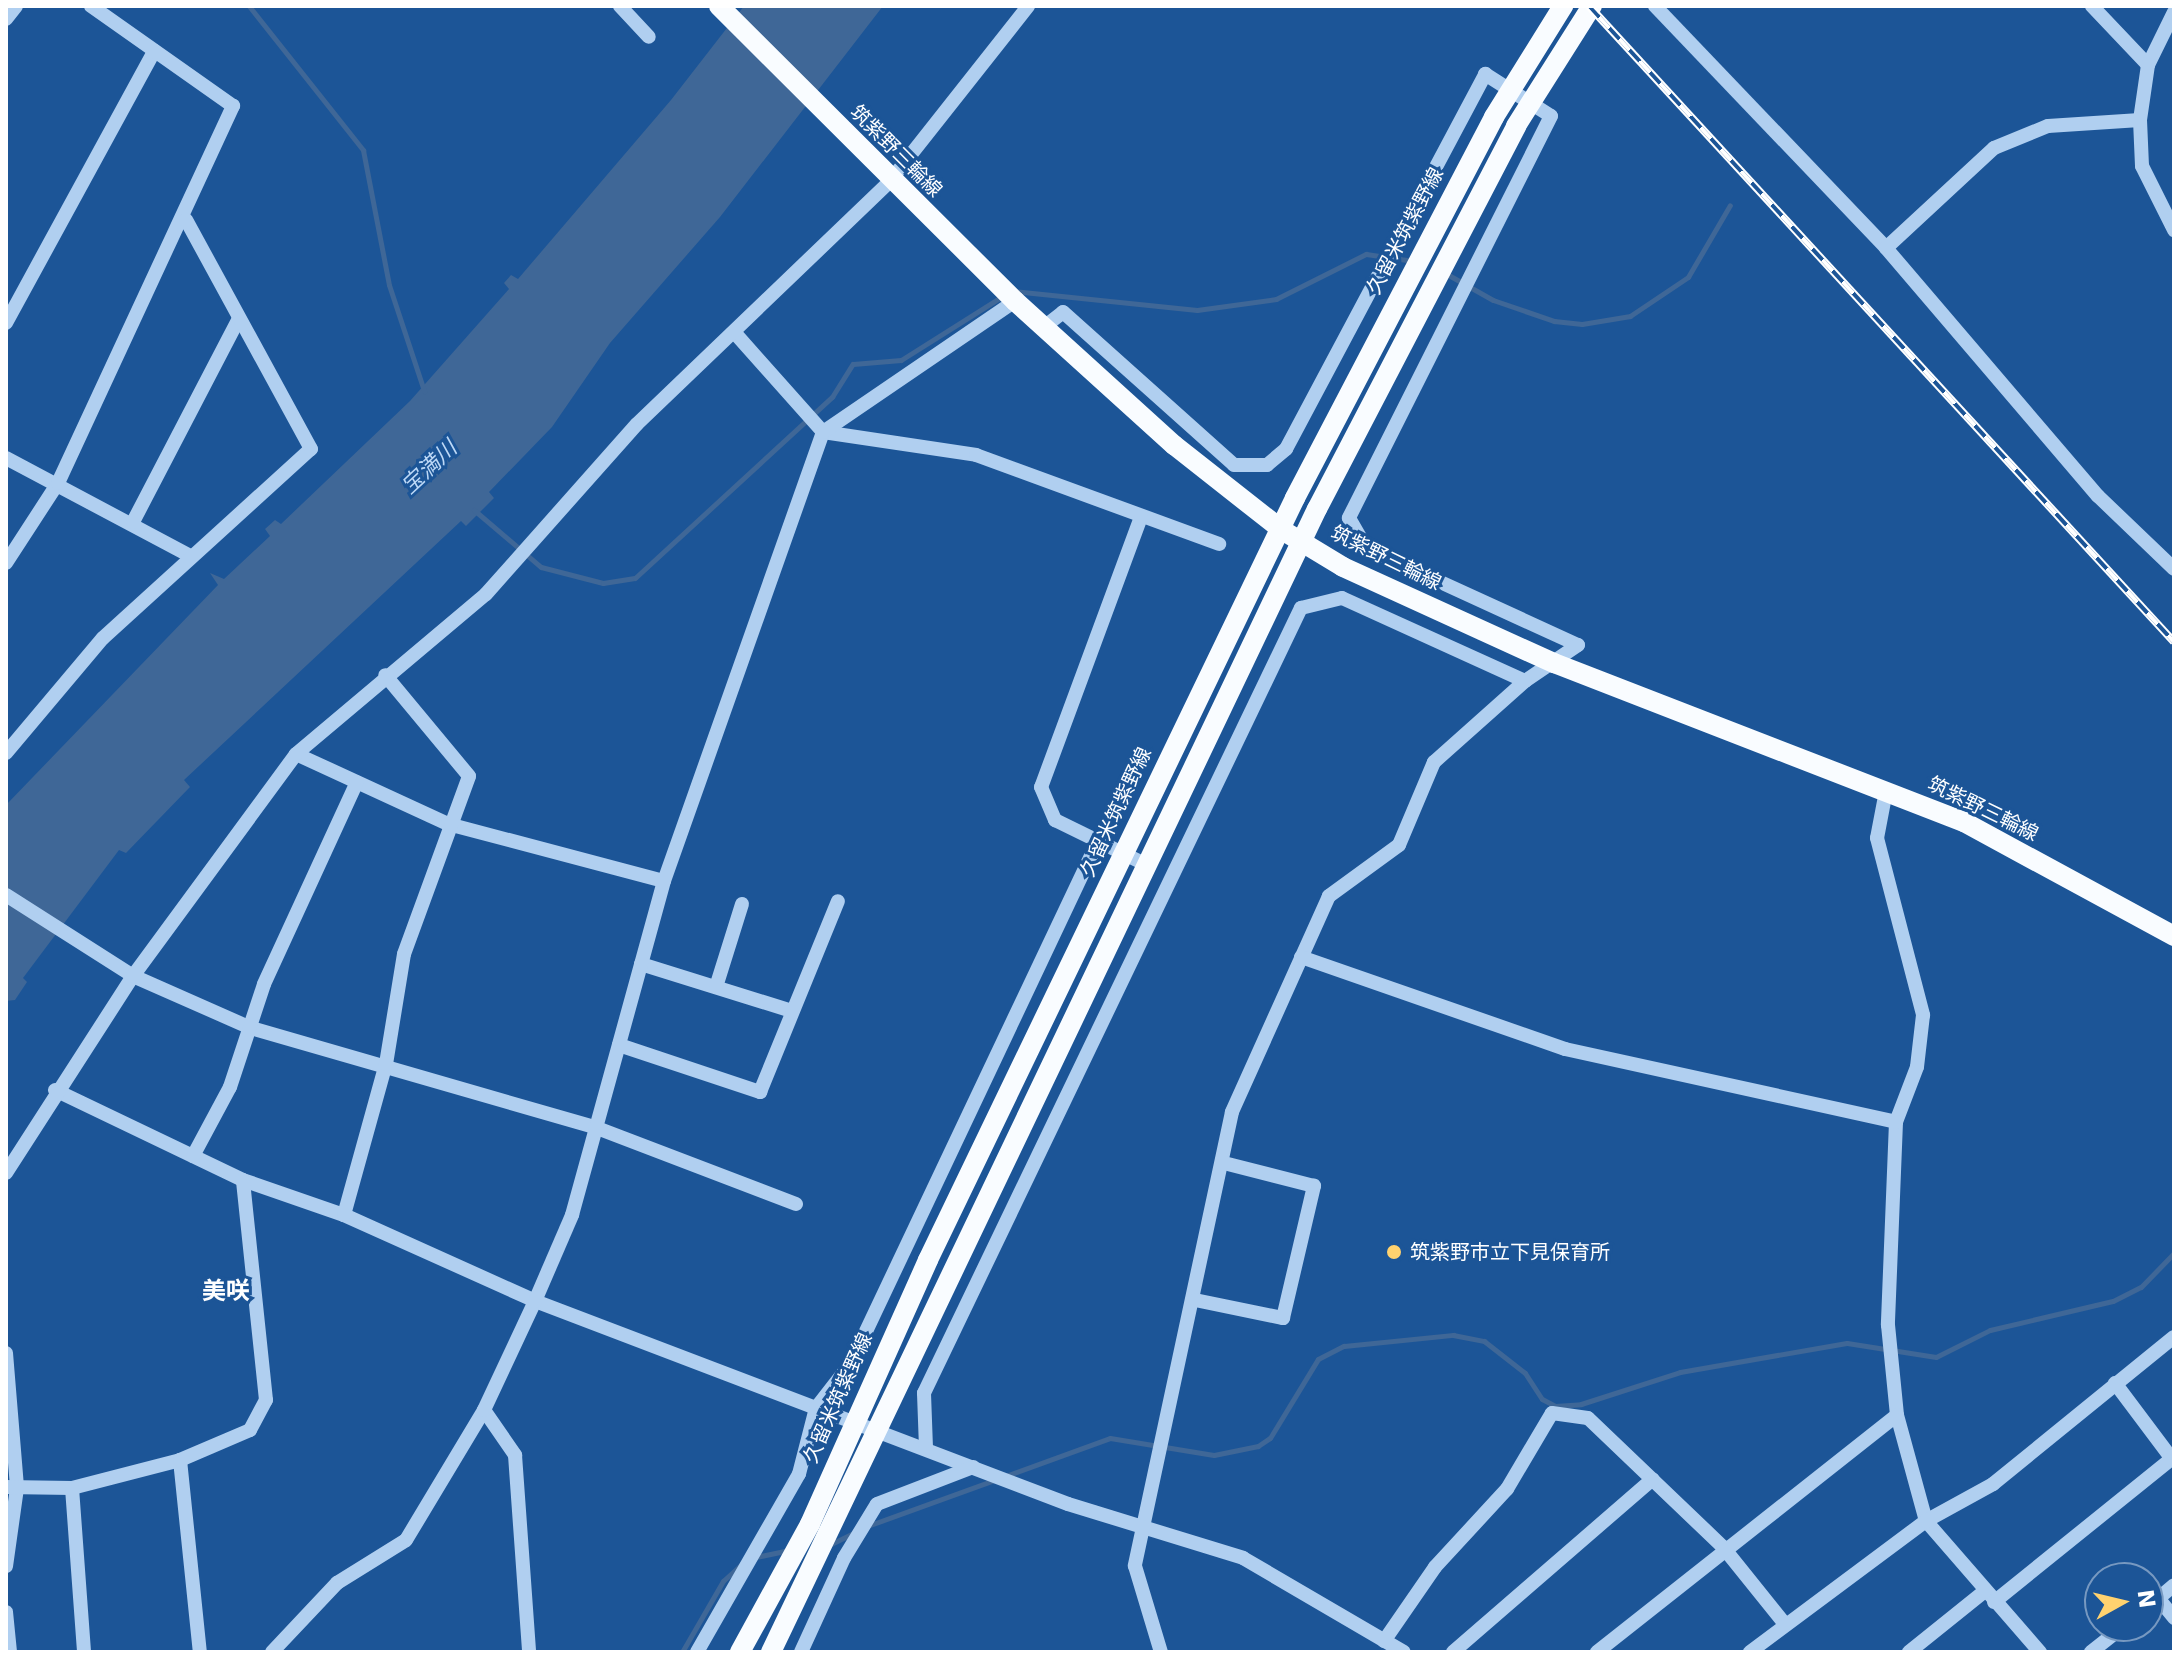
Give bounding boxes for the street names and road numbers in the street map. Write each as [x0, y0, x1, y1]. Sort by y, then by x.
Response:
street label: 筑紫野三輪線 [845, 100, 947, 202]
street label: 久留米筑紫野線 [1362, 164, 1448, 298]
street label: 筑紫野三輪線 [1327, 521, 1445, 595]
street label: 久留米筑紫野線 [1076, 743, 1156, 881]
street label: 筑紫野三輪線 [1924, 772, 2042, 846]
street label: 久留米筑紫野線 [799, 1329, 877, 1467]

